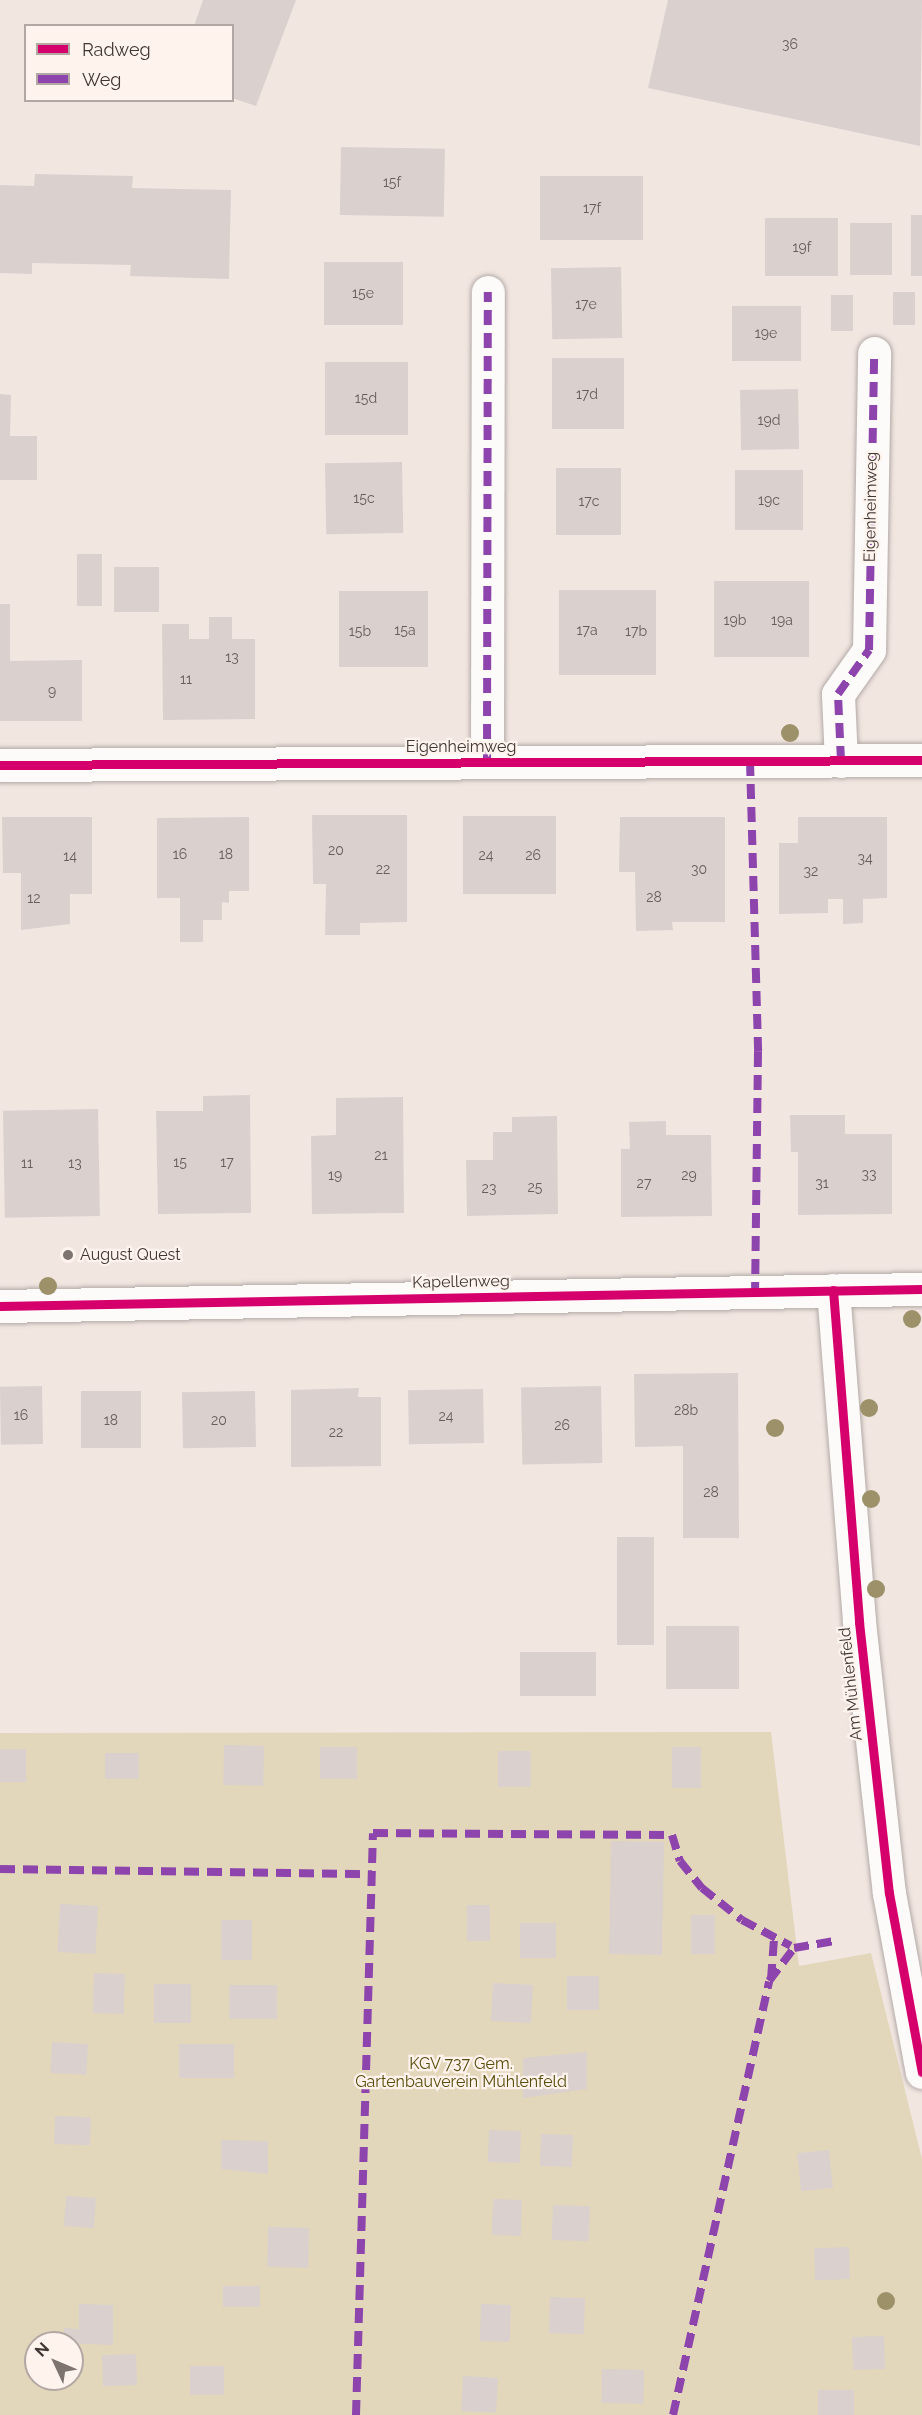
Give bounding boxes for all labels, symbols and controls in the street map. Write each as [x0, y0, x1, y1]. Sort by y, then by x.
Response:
legend [24, 24, 234, 102]
house number: 36 [782, 36, 798, 52]
text: Radweg [82, 39, 151, 60]
text: Weg [82, 69, 121, 90]
house number: 15f [383, 174, 401, 190]
house number: 17f [583, 200, 601, 216]
house number: 19f [793, 239, 811, 255]
house number: 15e [352, 285, 374, 301]
house number: 17e [575, 296, 597, 312]
house number: 19e [755, 325, 777, 341]
house number: 17d [576, 386, 598, 402]
house number: 15d [355, 390, 377, 406]
house number: 19d [758, 412, 780, 428]
street label: Eigenheimweg [860, 452, 882, 562]
house number: 15c [353, 490, 375, 506]
house number: 19c [758, 492, 780, 508]
house number: 17c [578, 493, 600, 509]
house number: 19b [724, 612, 746, 628]
house number: 19a [771, 612, 793, 628]
house number: 15a [394, 622, 416, 638]
house number: 17a [576, 622, 598, 638]
house number: 15b [349, 623, 371, 639]
house number: 17b [625, 623, 647, 639]
house number: 13 [225, 649, 239, 665]
house number: 11 [180, 671, 192, 687]
house number: 9 [48, 683, 56, 699]
street label: Eigenheimweg [406, 737, 516, 757]
house number: 20 [328, 842, 344, 858]
house number: 16 [173, 846, 187, 862]
house number: 18 [219, 846, 233, 862]
house number: 24 [479, 847, 493, 863]
house number: 26 [525, 847, 541, 863]
house number: 14 [63, 848, 77, 864]
house number: 34 [857, 850, 873, 866]
house number: 22 [376, 861, 390, 877]
house number: 30 [691, 861, 707, 877]
house number: 32 [804, 863, 818, 879]
house number: 28 [646, 889, 662, 905]
house number: 12 [27, 890, 41, 906]
house number: 21 [374, 1147, 388, 1163]
house number: 15 [173, 1154, 187, 1170]
house number: 17 [220, 1154, 234, 1170]
house number: 11 [21, 1155, 33, 1171]
house number: 13 [68, 1155, 82, 1171]
house number: 33 [862, 1166, 876, 1182]
house number: 19 [328, 1167, 342, 1183]
house number: 29 [681, 1167, 697, 1183]
house number: 27 [637, 1175, 651, 1191]
house number: 31 [815, 1175, 829, 1191]
house number: 25 [528, 1179, 542, 1195]
house number: 23 [482, 1180, 496, 1196]
place label: August Quest [80, 1245, 181, 1265]
marker: August Quest [61, 1248, 75, 1262]
street label: Kapellenweg [412, 1272, 510, 1292]
house number: 28b [674, 1402, 698, 1418]
house number: 16 [14, 1407, 28, 1423]
house number: 24 [439, 1408, 453, 1424]
house number: 18 [104, 1412, 118, 1428]
house number: 20 [211, 1412, 227, 1428]
house number: 26 [554, 1417, 570, 1433]
house number: 22 [329, 1424, 343, 1440]
house number: 28 [703, 1484, 719, 1500]
street label: Am Mühlenfeld [835, 1626, 867, 1742]
park label: KGV 737 Gem. Gartenbauverein Mühlenfeld [355, 2054, 567, 2092]
north arrow [24, 2331, 84, 2391]
text: N [31, 2339, 53, 2361]

